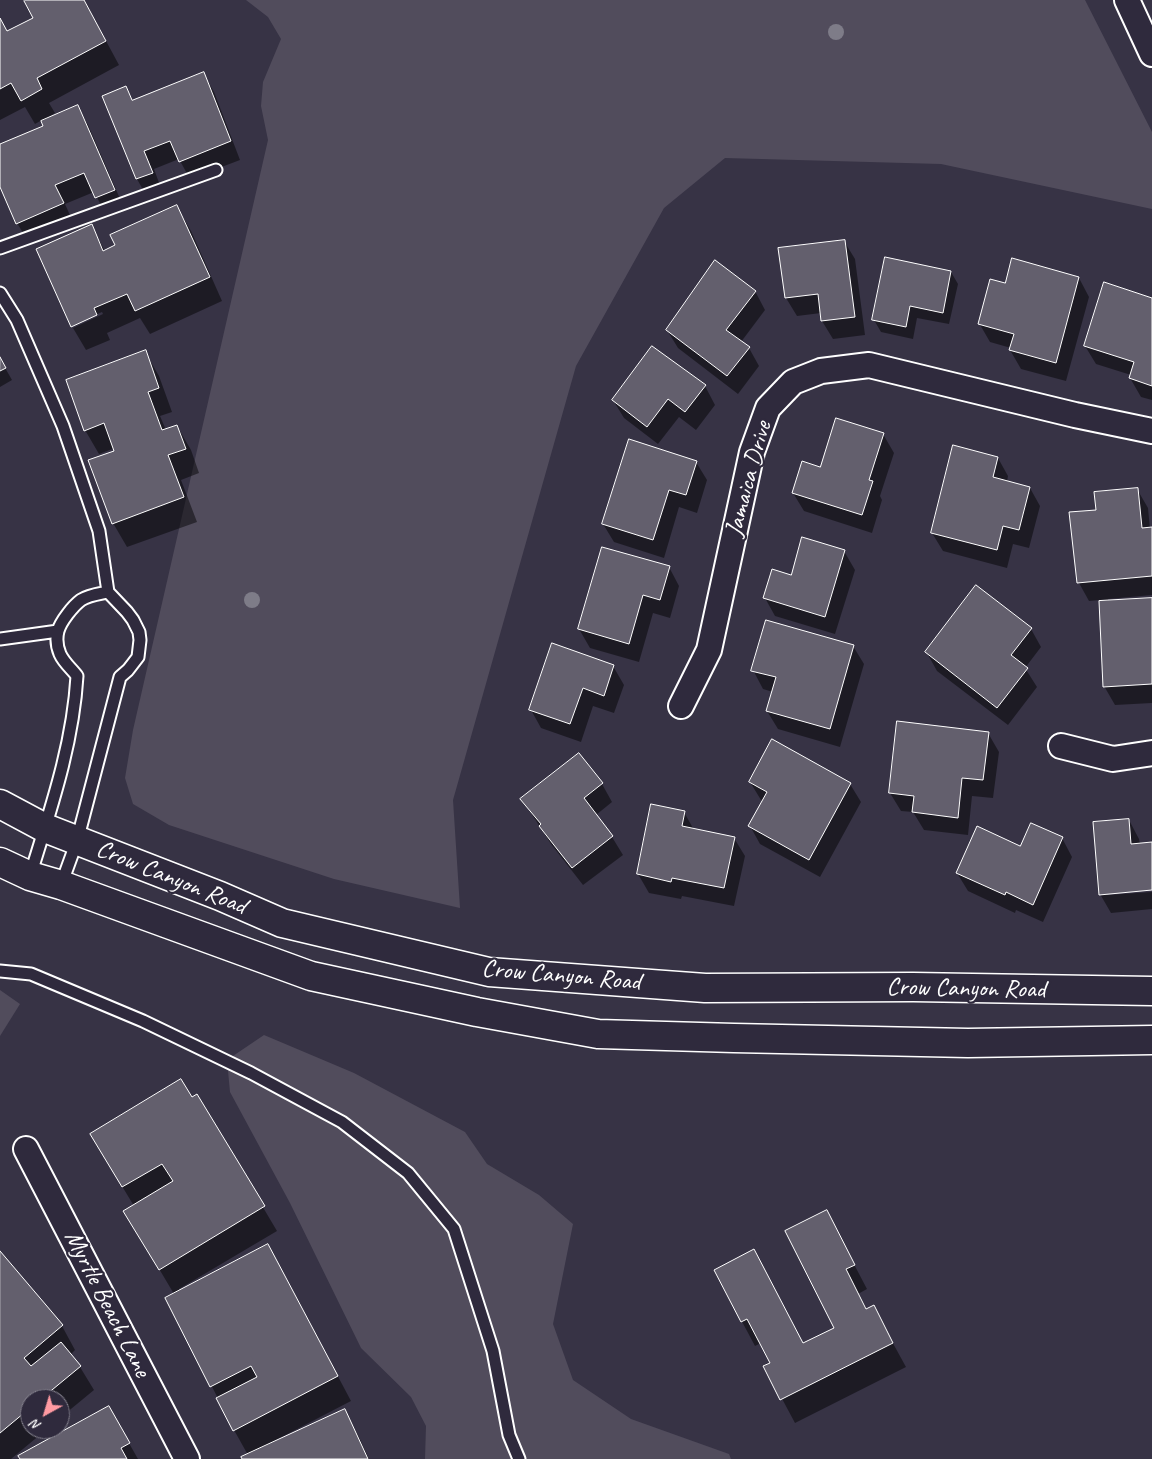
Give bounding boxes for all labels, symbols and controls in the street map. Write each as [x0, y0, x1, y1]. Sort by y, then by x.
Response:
street label: Jamaica Drive [719, 418, 779, 540]
street label: Crow Canyon Road [92, 834, 250, 922]
street label: Crow Canyon Road [480, 954, 642, 998]
street label: Crow Canyon Road [886, 973, 1046, 1005]
street label: Myrtle Beach Lane [57, 1226, 157, 1382]
north arrow [20, 1389, 70, 1439]
text: N [27, 1416, 45, 1435]

